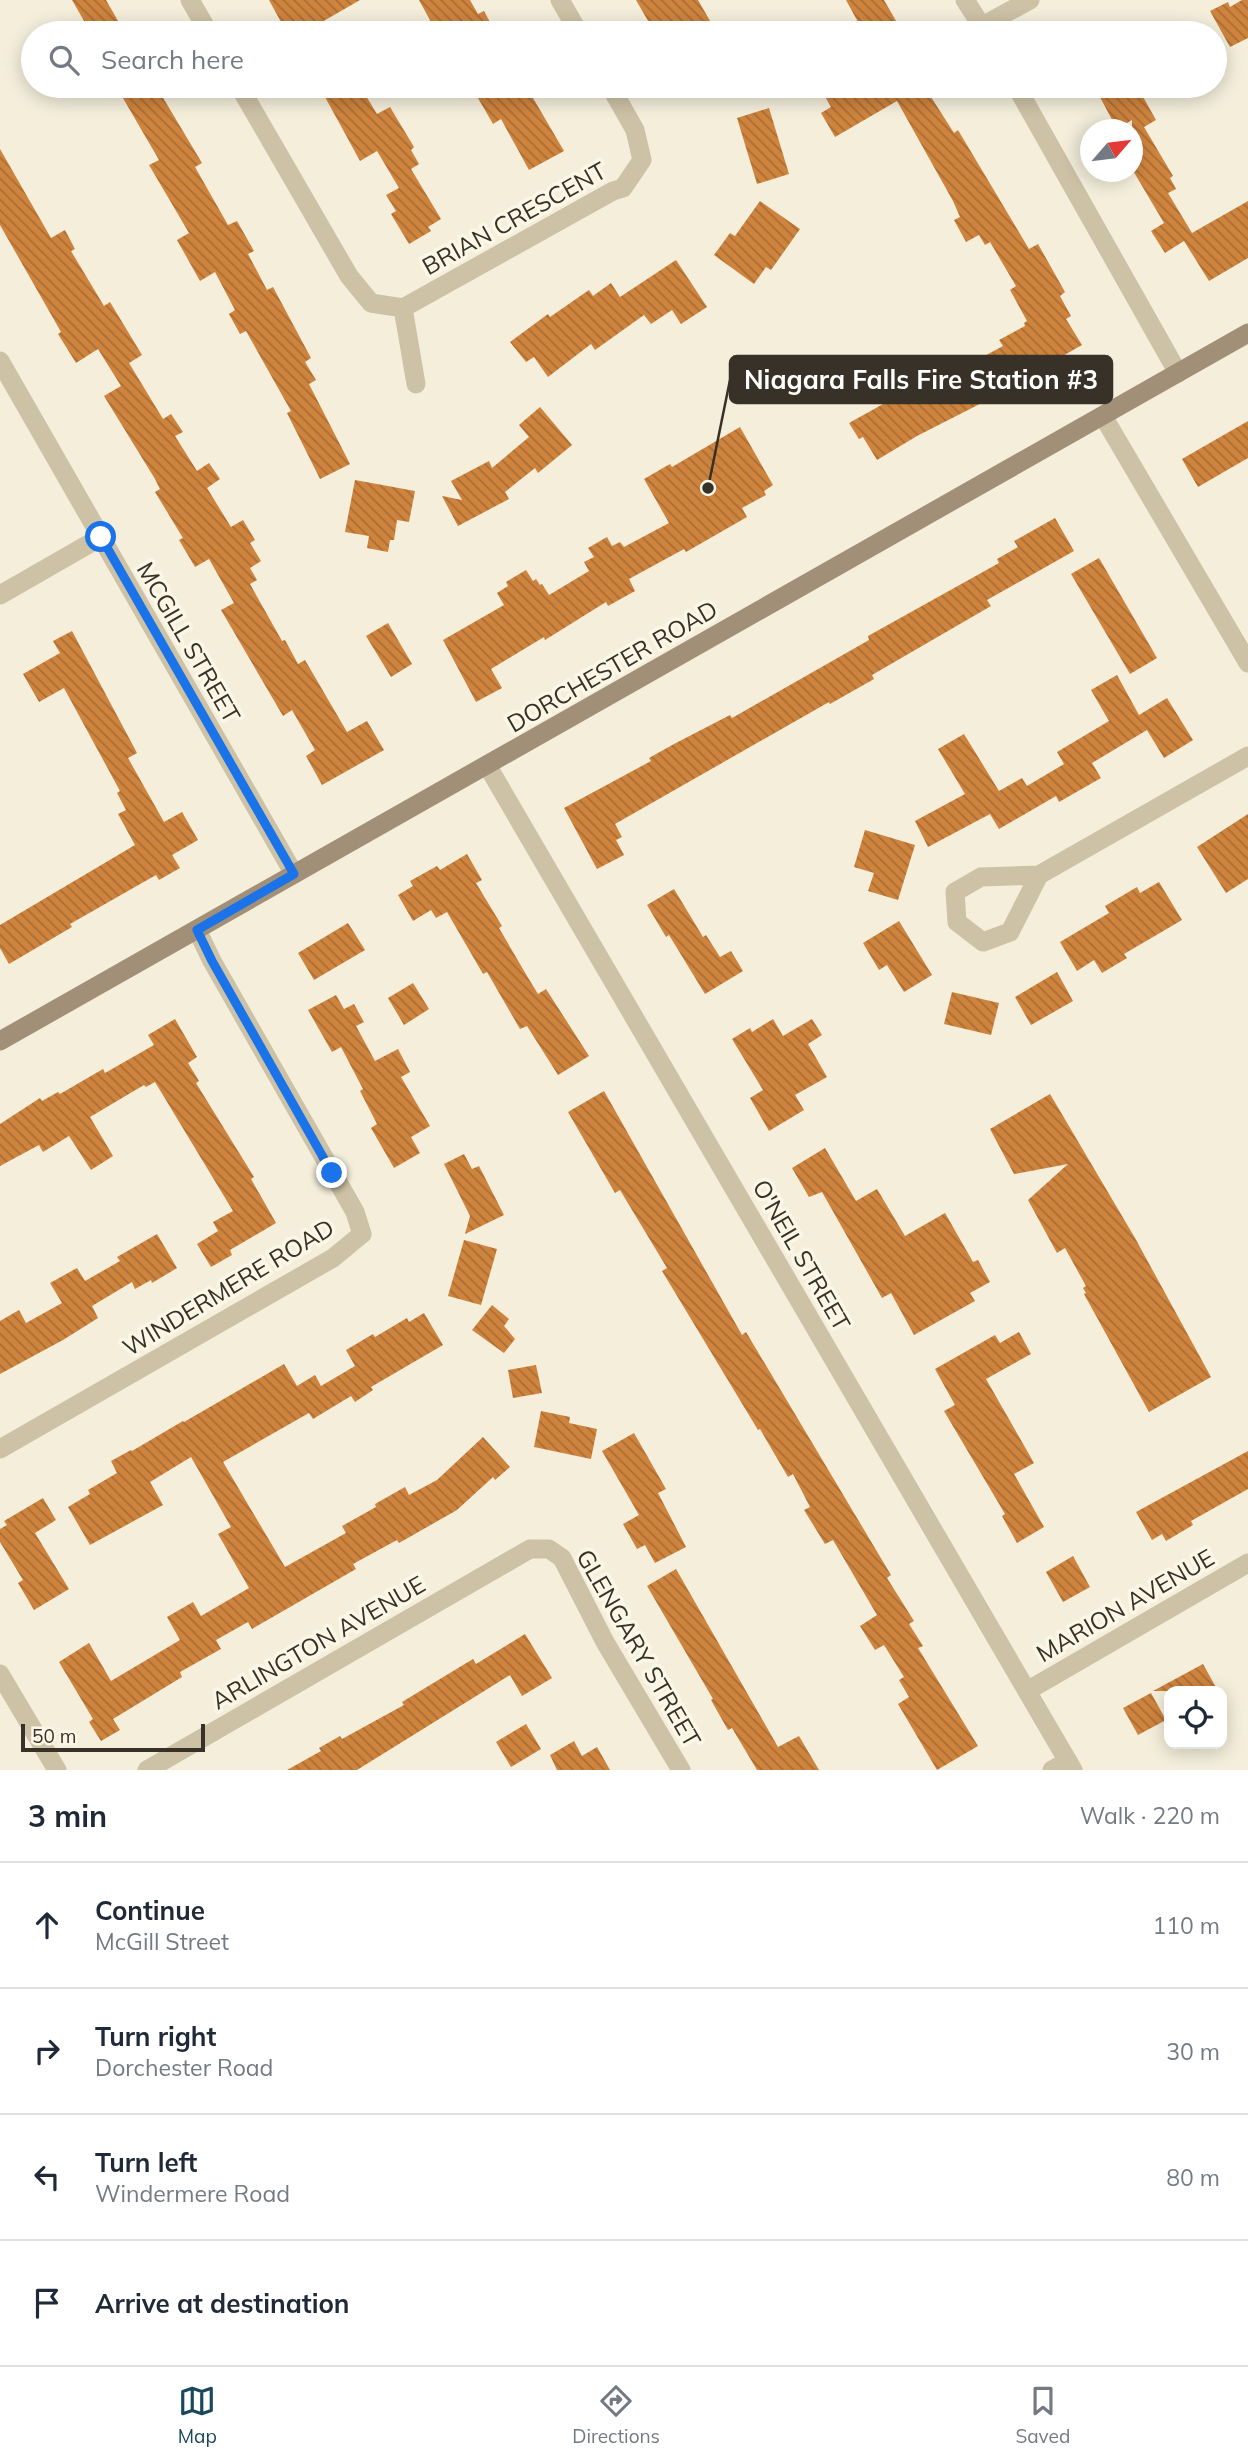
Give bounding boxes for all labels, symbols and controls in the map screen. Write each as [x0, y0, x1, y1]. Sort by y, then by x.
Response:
search box [21, 21, 1227, 98]
icon: search [45, 41, 83, 79]
text: Search here [101, 43, 244, 76]
north arrow [1080, 119, 1143, 182]
street label: BRIAN CRESCENT [417, 155, 612, 281]
callout: Niagara Falls Fire Station #3 [730, 356, 1112, 403]
text: Niagara Falls Fire Station #3 [744, 363, 1098, 396]
route start [85, 521, 116, 552]
street label: MCGILL STREET [131, 556, 247, 728]
street label: DORCHESTER ROAD [501, 594, 723, 738]
route end [316, 1157, 347, 1188]
street label: O'NEIL STREET [747, 1174, 858, 1336]
street label: WINDERMERE ROAD [117, 1212, 339, 1362]
street label: MARION AVENUE [1031, 1542, 1219, 1668]
street label: GLENGARY STREET [570, 1544, 708, 1753]
street label: ARLINGTON AVENUE [206, 1569, 430, 1715]
map controls [1164, 1686, 1227, 1749]
button: locate [1164, 1686, 1227, 1749]
scale bar [21, 1721, 205, 1753]
text: 50 m [32, 1724, 76, 1748]
text: 3 min [28, 1797, 107, 1835]
text: Walk · 220 m [1080, 1801, 1220, 1830]
text: Continue [95, 1894, 205, 1927]
icon: ahead [28, 1906, 66, 1944]
text: 110 m [1152, 1911, 1220, 1940]
text: McGill Street [95, 1927, 229, 1956]
text: Turn right [95, 2020, 216, 2053]
icon: right [28, 2032, 66, 2070]
text: 30 m [1166, 2037, 1220, 2066]
text: Dorchester Road [95, 2053, 273, 2082]
text: Turn left [95, 2146, 197, 2179]
icon: left [28, 2158, 66, 2196]
text: 80 m [1166, 2163, 1220, 2192]
text: Windermere Road [95, 2179, 290, 2208]
icon: arrive [28, 2284, 66, 2322]
text: Arrive at destination [95, 2287, 350, 2320]
tab: Map [178, 2382, 217, 2448]
tab: Directions [572, 2382, 660, 2448]
tab: Saved [1015, 2382, 1070, 2448]

